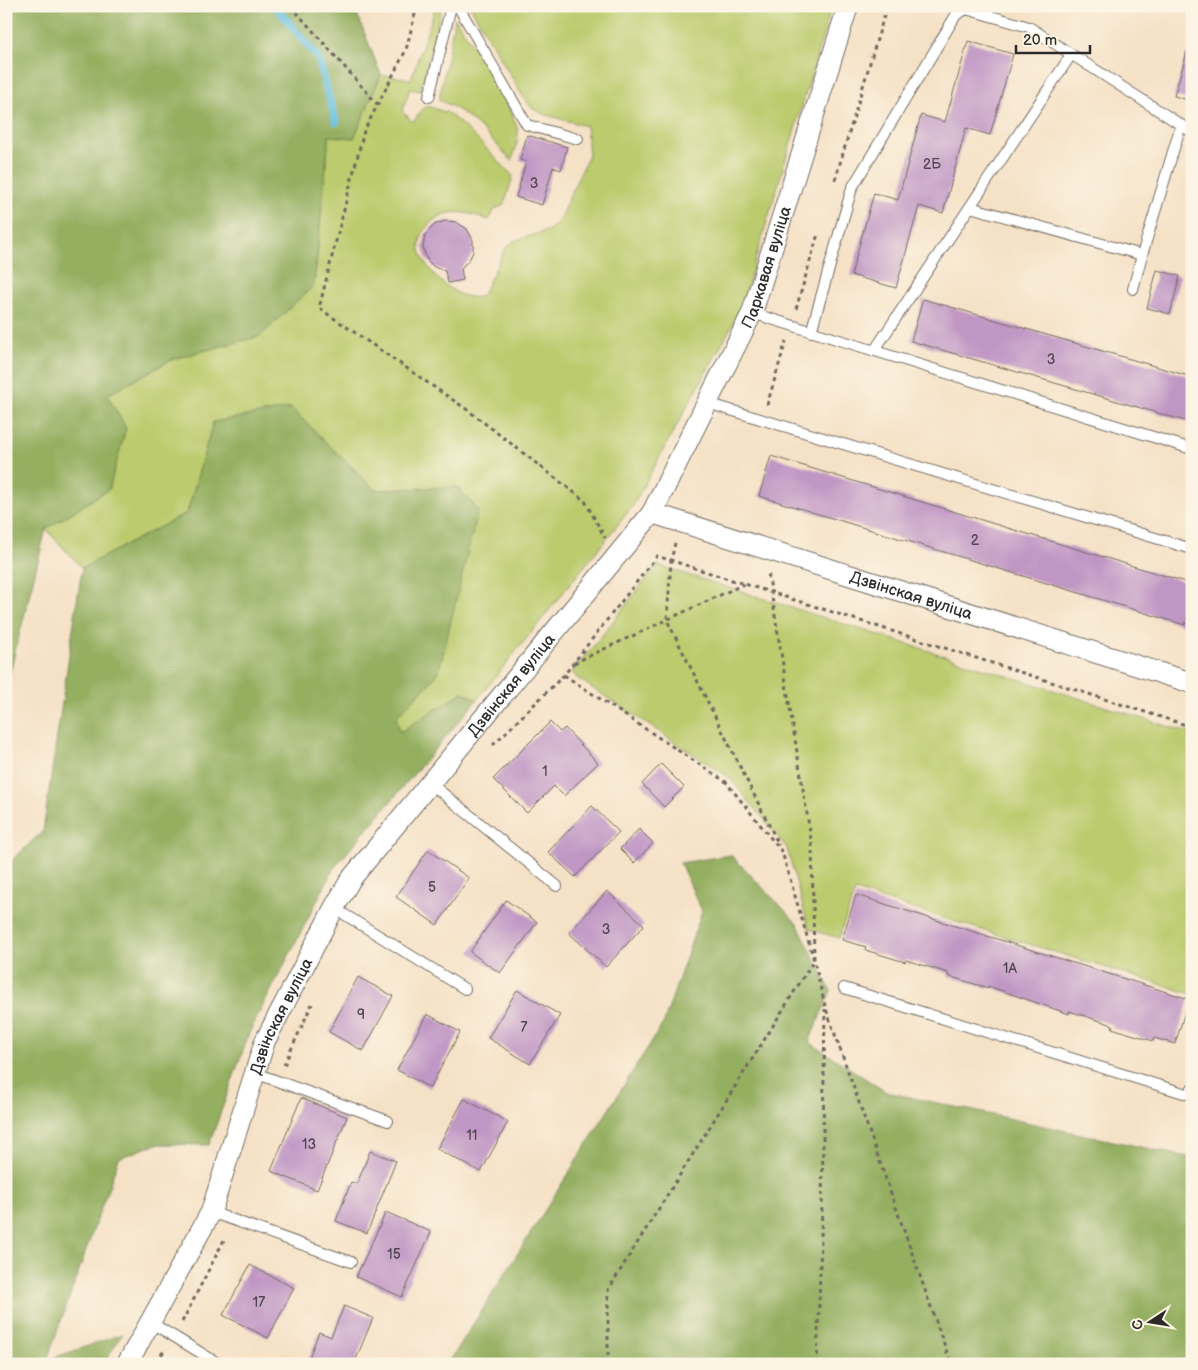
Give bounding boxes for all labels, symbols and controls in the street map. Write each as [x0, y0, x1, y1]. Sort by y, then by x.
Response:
scale bar [1016, 22, 1089, 54]
text: 20 m [1023, 31, 1057, 50]
house number: 2Б [923, 156, 941, 173]
house number: 3 [530, 175, 538, 192]
street label: Паркавая вуліца [738, 204, 796, 332]
house number: 3 [1047, 351, 1055, 368]
house number: 2 [971, 532, 980, 549]
street label: Дзвінская вуліца [848, 568, 975, 624]
street label: Дзвінская вуліца [464, 630, 560, 741]
house number: 1 [542, 763, 548, 780]
house number: 5 [428, 879, 436, 896]
house number: 3 [602, 921, 610, 938]
street label: Дзвінская вуліца [247, 955, 318, 1077]
house number: 1А [1003, 960, 1017, 977]
house number: 9 [357, 1006, 365, 1023]
house number: 7 [521, 1019, 528, 1036]
house number: 11 [467, 1127, 477, 1144]
house number: 13 [302, 1136, 316, 1153]
house number: 15 [387, 1246, 401, 1263]
house number: 17 [253, 1294, 265, 1311]
north arrow [1126, 1298, 1176, 1348]
text: С [1128, 1318, 1147, 1331]

